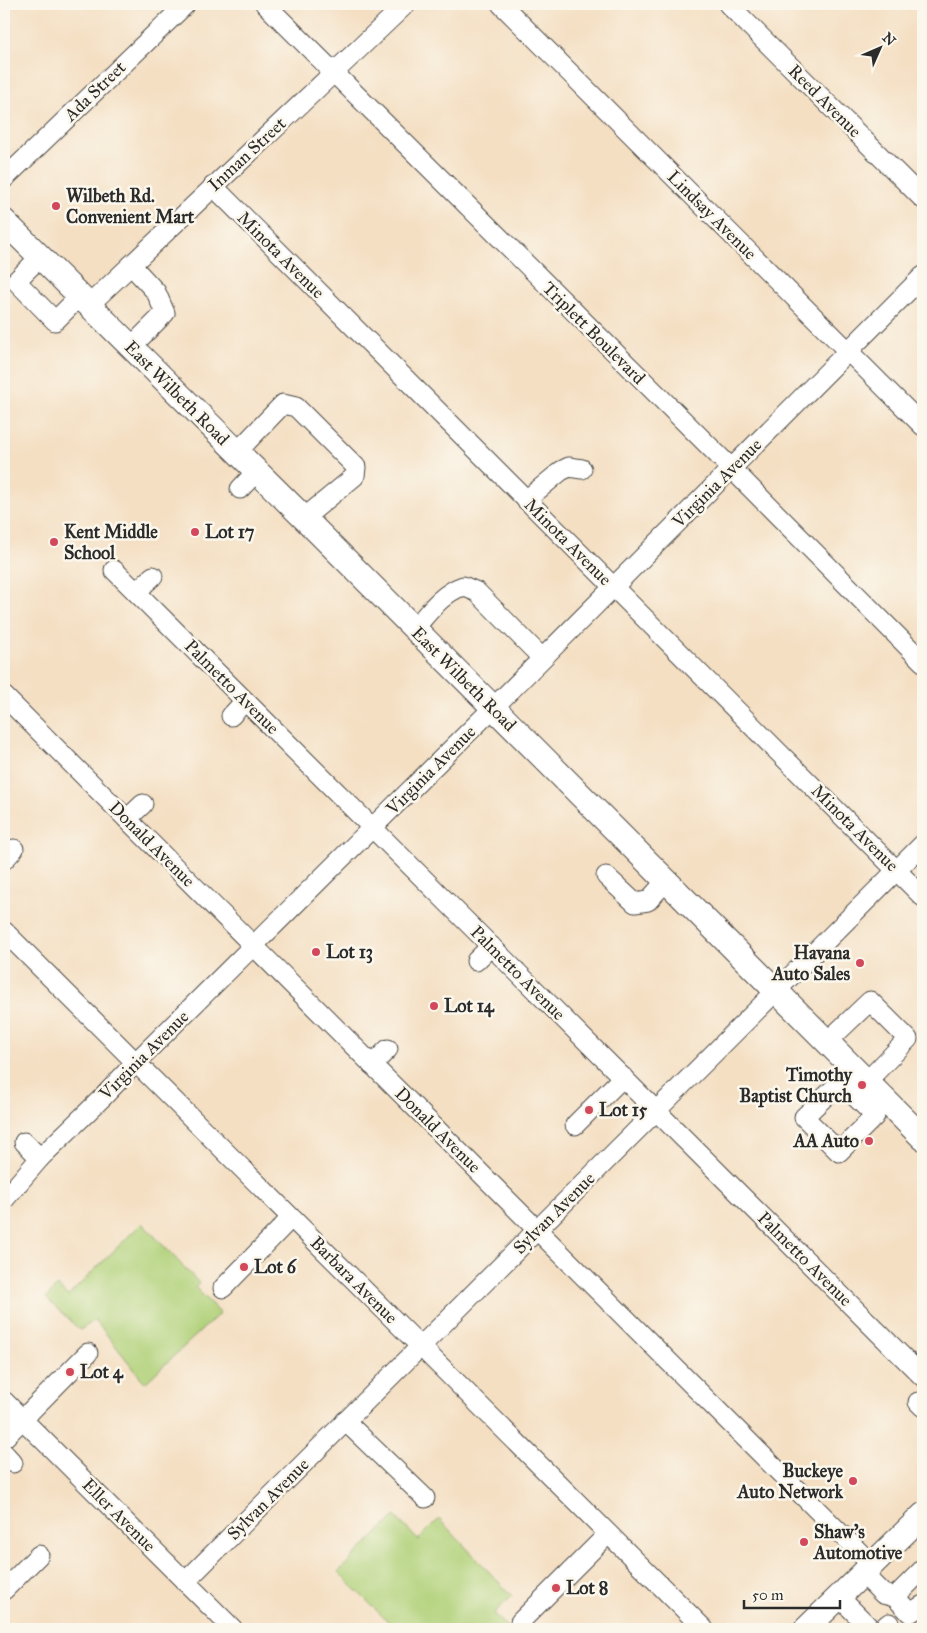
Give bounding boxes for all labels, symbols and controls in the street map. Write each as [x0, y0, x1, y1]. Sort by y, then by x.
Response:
north arrow [854, 22, 904, 72]
text: N [879, 29, 899, 49]
street label: Ada Street [59, 56, 131, 126]
street label: Reed Avenue [784, 60, 866, 142]
street label: Inman Street [203, 112, 291, 196]
street label: Lindsay Avenue [663, 166, 761, 264]
place label: Wilbeth Rd. Convenient Mart [66, 185, 195, 228]
marker: Wilbeth Rd. Convenient Mart [50, 200, 62, 212]
street label: Minota Avenue [233, 207, 329, 303]
street label: Triplett Boulevard [538, 277, 650, 389]
street label: East Wilbeth Road [120, 336, 234, 450]
street label: Virginia Avenue [667, 434, 767, 534]
street label: Minota Avenue [520, 494, 616, 590]
place label: Kent Middle School [64, 521, 158, 564]
place label: Lot 17 [205, 521, 255, 543]
marker: Lot 17 [189, 526, 201, 538]
marker: Kent Middle School [48, 536, 60, 548]
street label: East Wilbeth Road [407, 622, 521, 736]
street label: Palmetto Avenue [180, 635, 284, 739]
street label: Virginia Avenue [381, 721, 481, 821]
street label: Minota Avenue [807, 780, 903, 876]
street label: Donald Avenue [104, 796, 200, 892]
street label: Palmetto Avenue [466, 921, 570, 1025]
place label: Lot 13 [326, 941, 373, 964]
place label: Havana Auto Sales [771, 942, 850, 985]
marker: Lot 13 [310, 946, 322, 958]
marker: Havana Auto Sales [854, 957, 866, 969]
place label: Lot 14 [444, 995, 495, 1018]
marker: Lot 14 [428, 1000, 440, 1012]
street label: Virginia Avenue [94, 1006, 194, 1106]
place label: Timothy Baptist Church [739, 1064, 854, 1108]
marker: Timothy Baptist Church [856, 1079, 868, 1091]
street label: Donald Avenue [390, 1082, 486, 1178]
place label: Lot 15 [599, 1099, 648, 1121]
marker: Lot 15 [583, 1104, 595, 1116]
place label: AA Auto [793, 1130, 859, 1152]
marker: AA Auto [863, 1135, 875, 1147]
street label: Sylvan Avenue [508, 1167, 600, 1259]
street label: Palmetto Avenue [753, 1207, 857, 1311]
street label: Barbara Avenue [306, 1232, 402, 1328]
place label: Lot 6 [254, 1256, 297, 1278]
marker: Lot 6 [238, 1261, 250, 1273]
place label: Lot 4 [80, 1361, 124, 1384]
marker: Lot 4 [64, 1366, 76, 1378]
street label: Sylvan Avenue [222, 1453, 314, 1545]
place label: Buckeye Auto Network [736, 1460, 844, 1503]
street label: Eller Avenue [78, 1474, 160, 1556]
marker: Buckeye Auto Network [847, 1475, 859, 1487]
place label: Shaw's Automotive [813, 1521, 903, 1564]
marker: Shaw's Automotive [798, 1536, 810, 1548]
place label: Lot 8 [566, 1577, 608, 1599]
scale bar [744, 1578, 841, 1610]
marker: Lot 8 [550, 1582, 562, 1594]
text: 50 m [752, 1586, 784, 1604]

